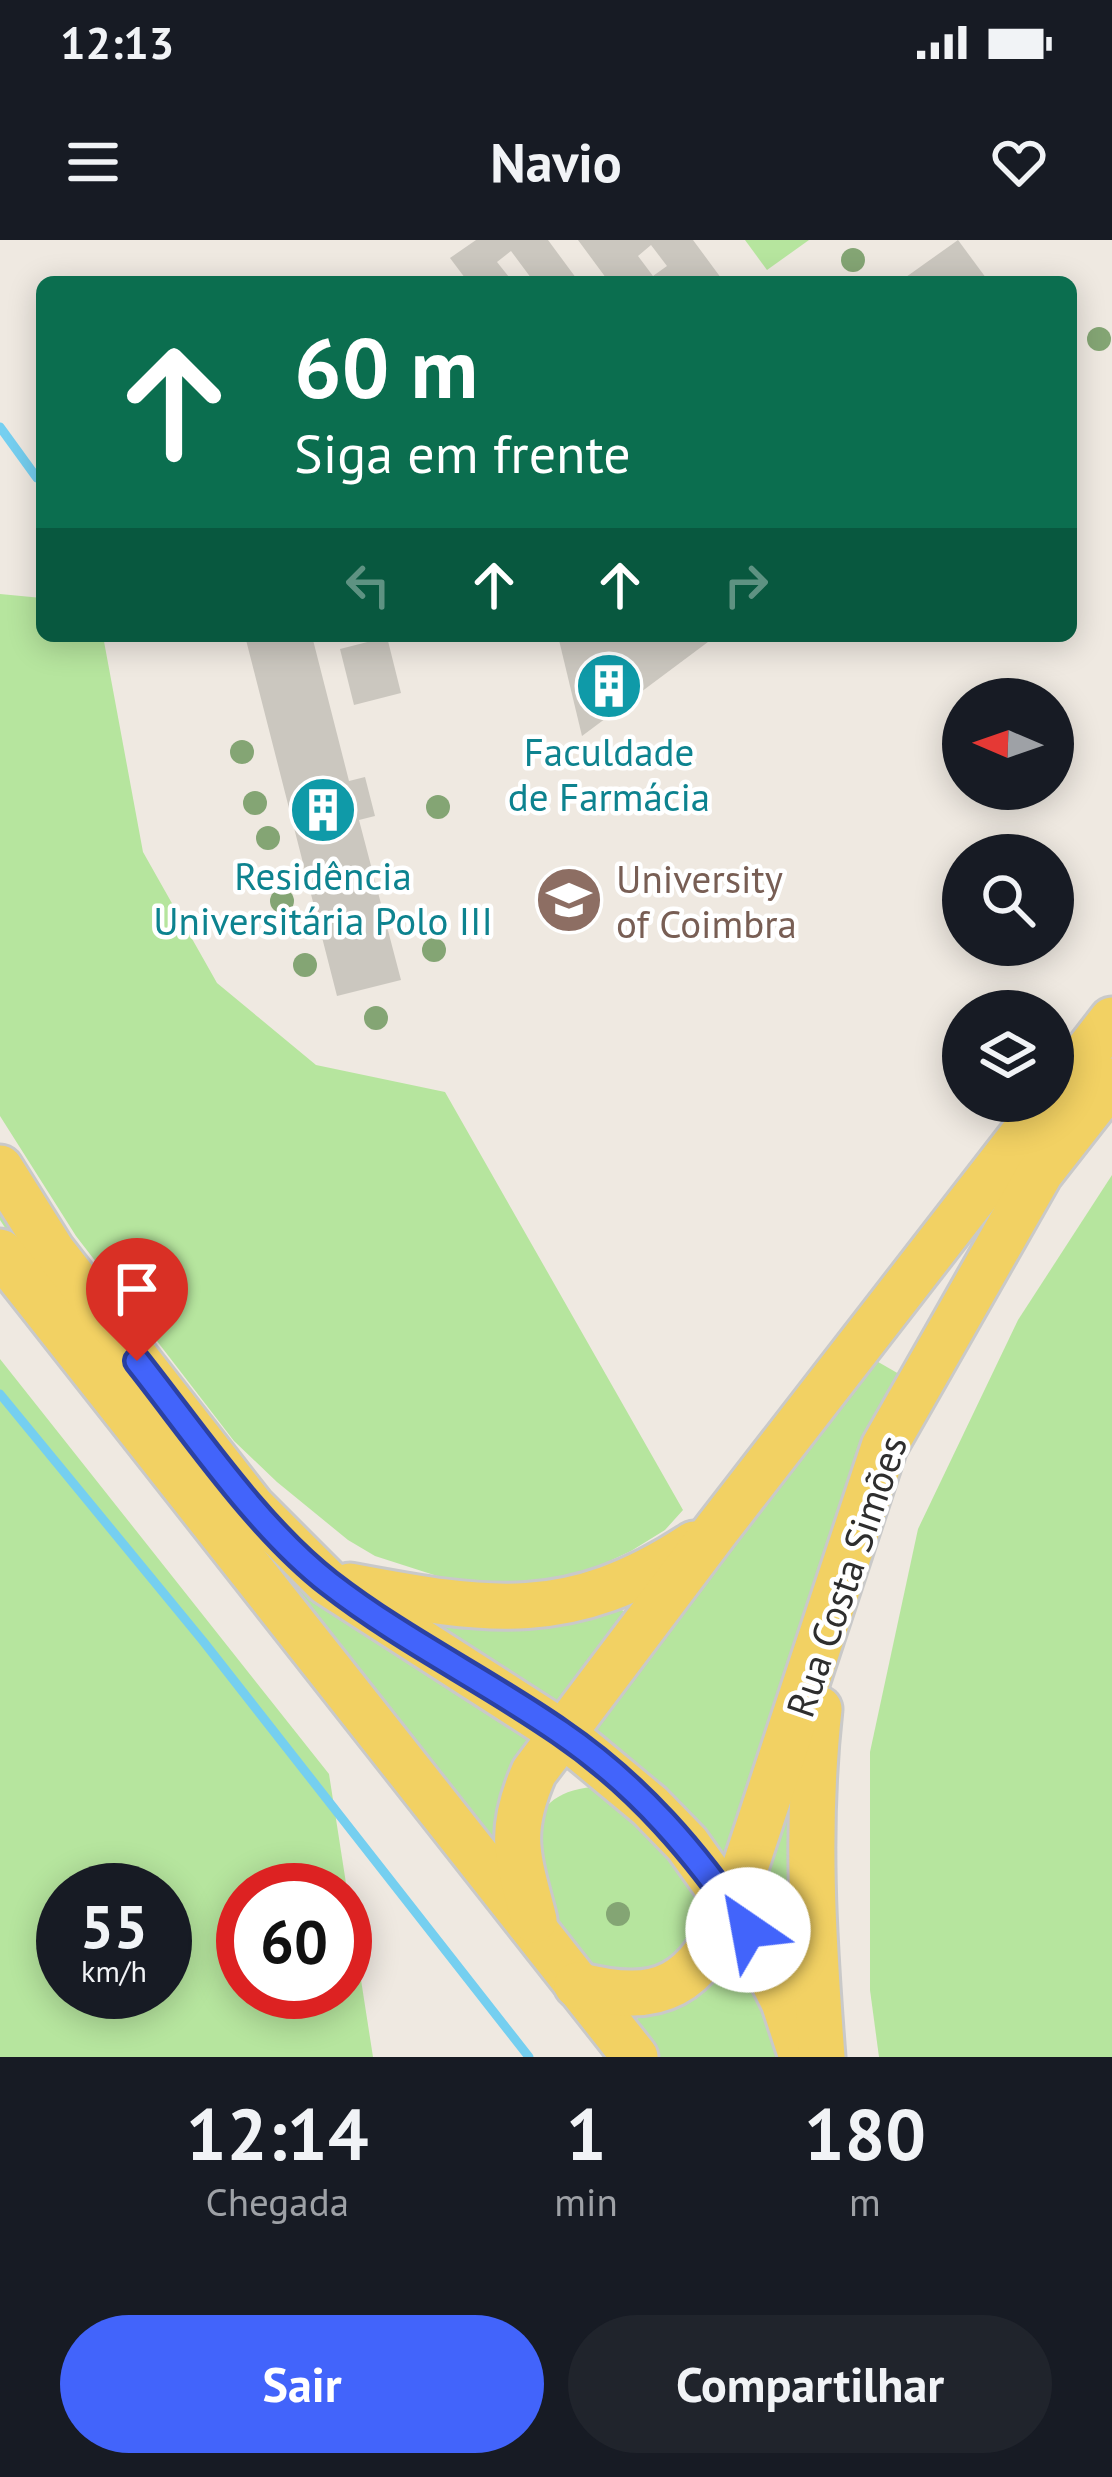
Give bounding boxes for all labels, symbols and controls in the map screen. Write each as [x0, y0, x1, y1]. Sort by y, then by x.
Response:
text: 12:13 [60, 13, 174, 71]
text: Navio [490, 127, 622, 197]
icon: menu [60, 129, 126, 195]
icon: heart [986, 129, 1052, 195]
text: 60 m [294, 312, 478, 421]
icon: ahead [96, 324, 252, 480]
text: Siga em frente [294, 418, 631, 488]
icon: left [335, 552, 401, 618]
icon: ahead [461, 552, 527, 618]
icon: ahead [587, 552, 653, 618]
icon: right [713, 552, 779, 618]
building icon: Faculdade de Farmácia [574, 651, 644, 721]
north arrow [942, 678, 1074, 810]
map controls [942, 678, 1074, 1122]
place label: Faculdade de Farmácia [508, 726, 710, 822]
building icon: Residência Universitária Polo III [288, 775, 358, 845]
button: search [942, 834, 1074, 966]
place label: Residência Universitária Polo III [153, 850, 493, 946]
place label: University of Coimbra [616, 853, 797, 949]
school or university icon: University of Coimbra [534, 865, 604, 935]
button: layers [942, 990, 1074, 1122]
pin [86, 1238, 188, 1361]
icon: arrive [104, 1256, 170, 1322]
street label: Rua Costa Simões [774, 1428, 918, 1724]
speed limit sign: 60 [216, 1863, 372, 2019]
position arrow [685, 1867, 811, 1993]
text: 55 [80, 1887, 148, 1965]
text: km/h [81, 1951, 147, 1990]
text: 12:14 [186, 2087, 369, 2180]
text: 1 [566, 2087, 607, 2180]
text: 180 [804, 2087, 926, 2180]
text: Chegada [205, 2176, 349, 2227]
text: min [554, 2176, 618, 2227]
text: m [849, 2176, 881, 2227]
button: Sair [60, 2315, 544, 2453]
button: Compartilhar [568, 2315, 1052, 2453]

